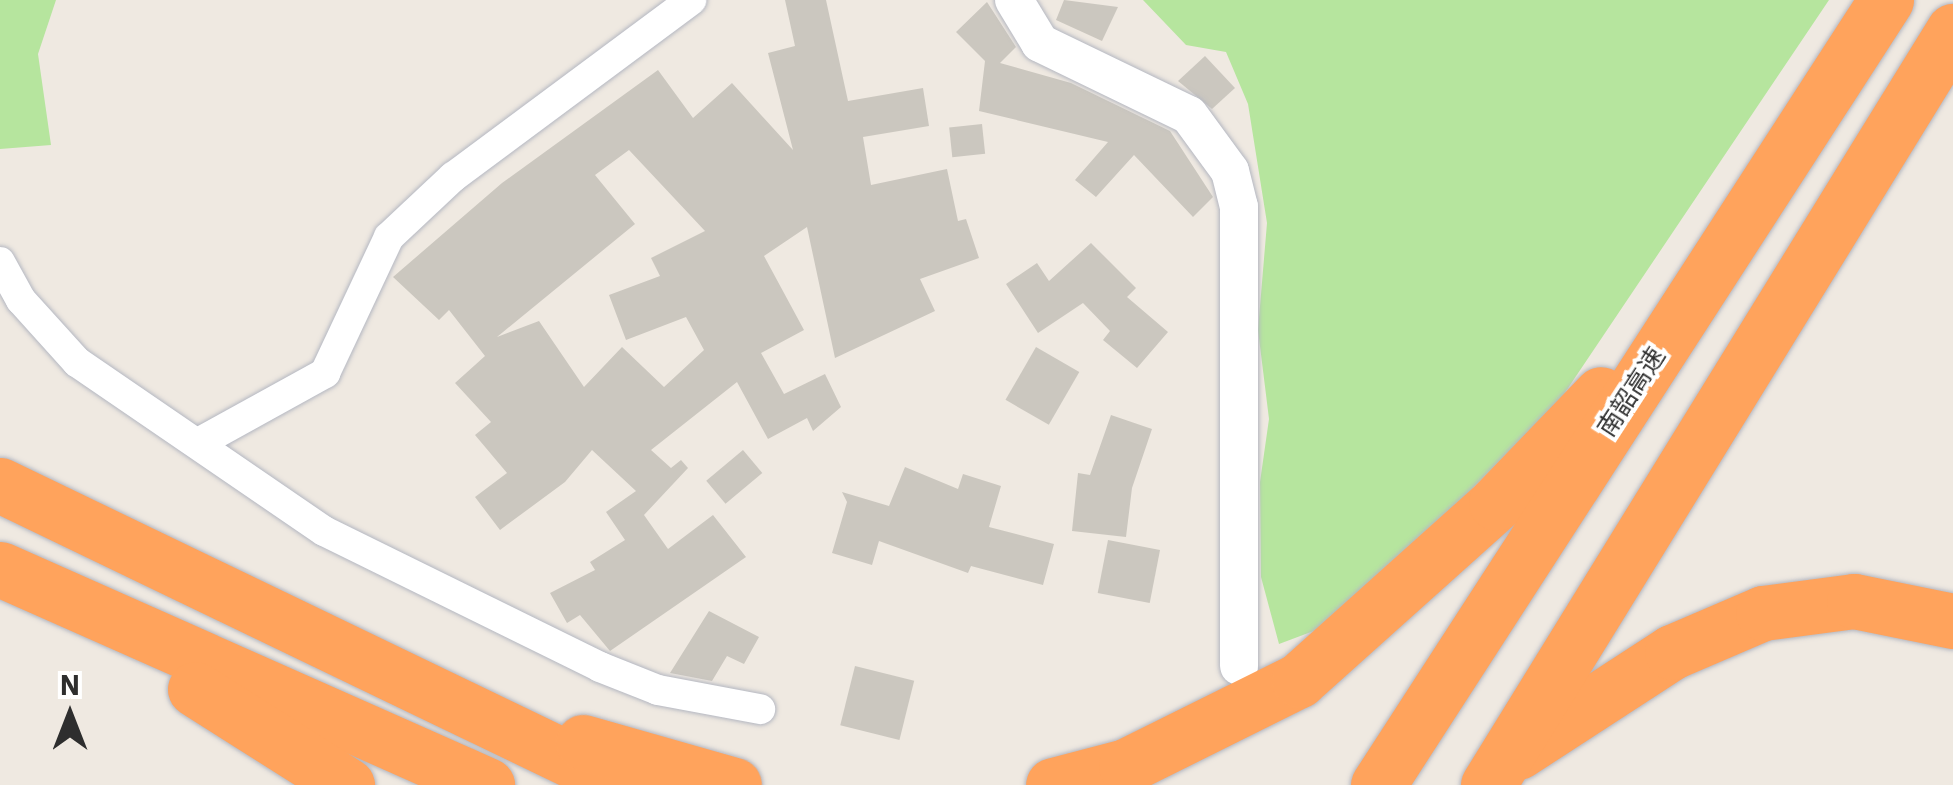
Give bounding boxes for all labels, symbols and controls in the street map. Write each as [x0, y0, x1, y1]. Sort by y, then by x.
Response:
street label: 南韶高速 [1591, 342, 1671, 442]
north arrow [20, 665, 120, 765]
text: N [60, 666, 80, 703]

